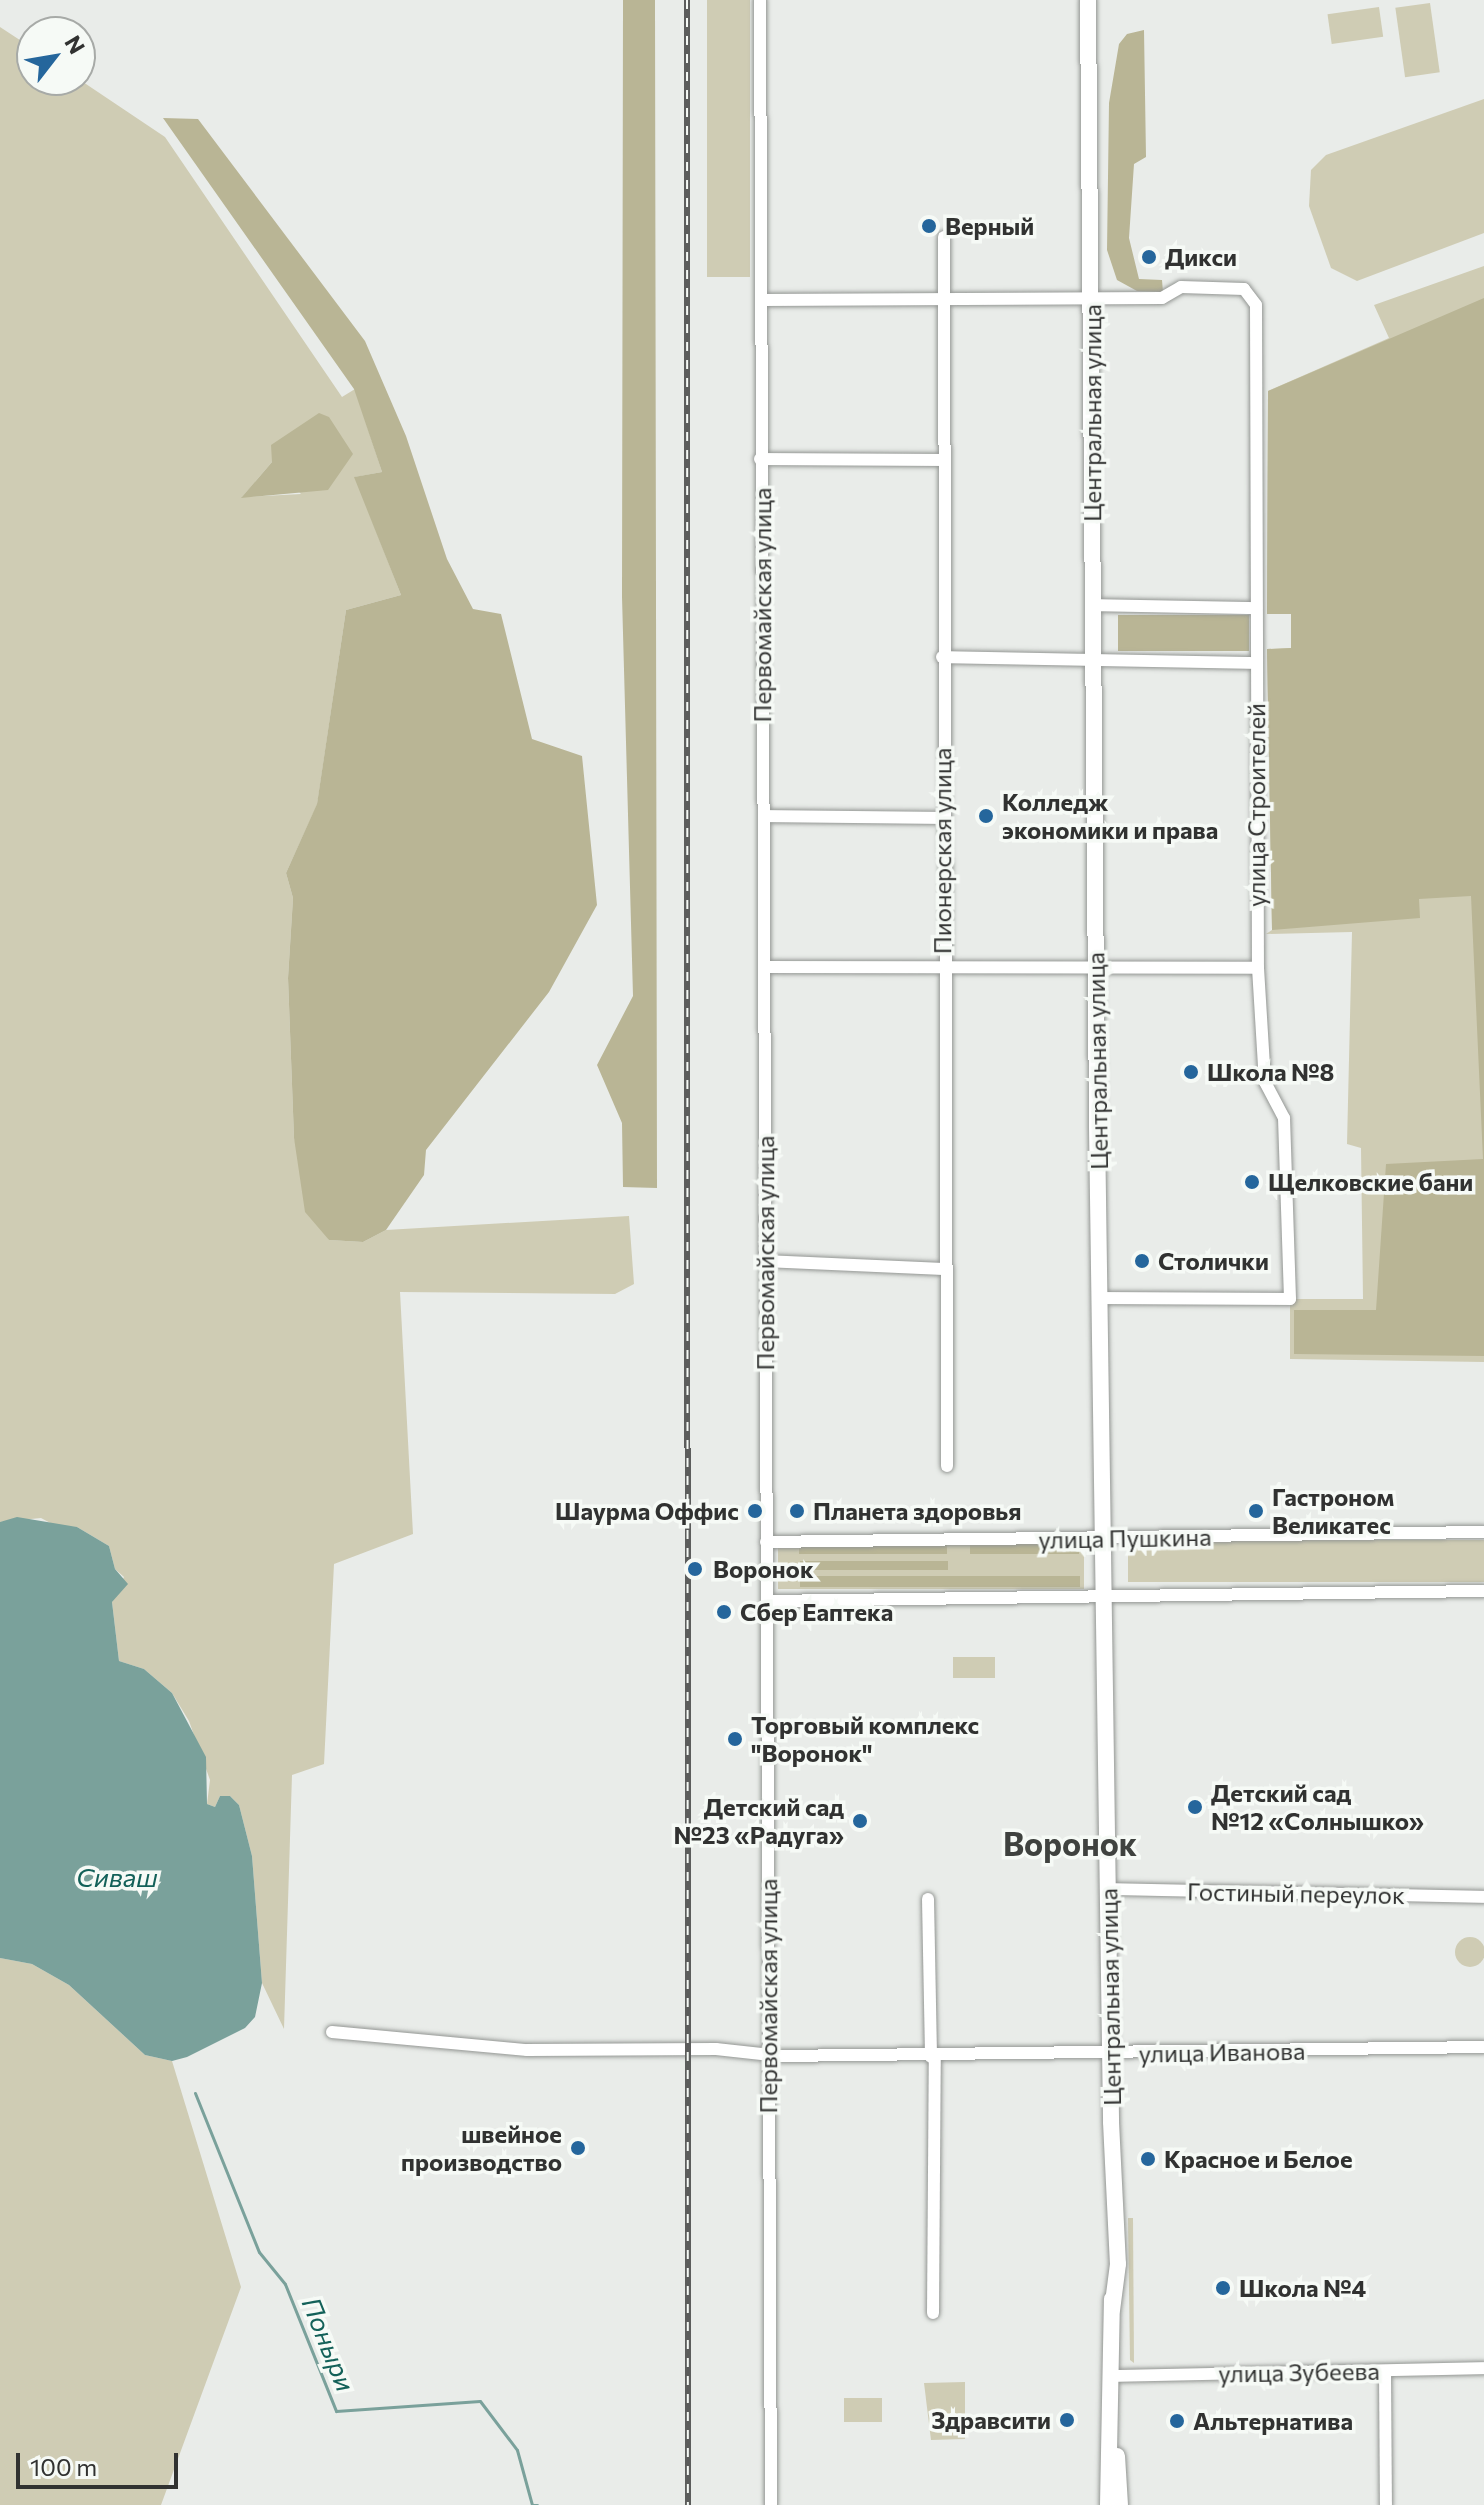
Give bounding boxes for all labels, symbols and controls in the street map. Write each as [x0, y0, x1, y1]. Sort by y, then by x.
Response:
north arrow [16, 16, 96, 96]
text: N [59, 30, 91, 58]
place label: Верный [945, 212, 1034, 240]
marker: Верный [920, 217, 938, 235]
place label: Дикси [1165, 243, 1237, 271]
marker: Дикси [1140, 248, 1158, 266]
street label: Центральная улица [1078, 304, 1106, 522]
street label: Первомайская улица [748, 488, 776, 722]
street label: улица Строителей [1242, 703, 1270, 907]
street label: Пионерская улица [928, 748, 956, 954]
place label: Колледж экономики и права [1002, 788, 1218, 844]
marker: Колледж экономики и права [977, 807, 995, 825]
street label: Центральная улица [1081, 952, 1113, 1170]
place label: Школа №8 [1207, 1058, 1334, 1086]
marker: Школа №8 [1182, 1063, 1200, 1081]
street label: Первомайская улица [751, 1136, 779, 1370]
place label: Щелковские бани [1268, 1168, 1473, 1196]
marker: Щелковские бани [1243, 1173, 1261, 1191]
place label: Столички [1158, 1247, 1269, 1275]
marker: Столички [1133, 1252, 1151, 1270]
place label: Гастроном Великатес [1272, 1483, 1394, 1539]
place label: Шаурма Оффис [555, 1497, 739, 1525]
place label: Планета здоровья [813, 1497, 1021, 1525]
marker: Шаурма Оффис [746, 1502, 764, 1520]
marker: Планета здоровья [788, 1502, 806, 1520]
marker: Гастроном Великатес [1247, 1502, 1265, 1520]
street label: улица Пушкина [1038, 1522, 1212, 1554]
place label: Воронок [713, 1555, 814, 1583]
marker: Воронок [684, 1558, 706, 1580]
place label: Сбер Еаптека [740, 1598, 893, 1626]
marker: Сбер Еаптека [715, 1603, 733, 1621]
place label: Торговый комплекс "Воронок" [751, 1711, 979, 1767]
marker: Торговый комплекс "Воронок" [726, 1730, 744, 1748]
place label: Детский сад №12 «Солнышко» [1211, 1779, 1424, 1835]
place label: Детский сад №23 «Радуга» [674, 1793, 844, 1849]
marker: Детский сад №12 «Солнышко» [1186, 1798, 1204, 1816]
marker: Детский сад №23 «Радуга» [851, 1812, 869, 1830]
district label: Воронок [1003, 1824, 1137, 1862]
water label: Сиваш [76, 1861, 158, 1893]
street label: Гостиный переулок [1187, 1877, 1405, 1909]
street label: Первомайская улица [754, 1879, 782, 2113]
street label: Центральная улица [1094, 1888, 1126, 2106]
street label: улица Иванова [1138, 2036, 1306, 2068]
place label: швейное производство [401, 2120, 562, 2176]
marker: швейное производство [569, 2139, 587, 2157]
place label: Красное и Белое [1164, 2145, 1353, 2173]
marker: Красное и Белое [1139, 2150, 1157, 2168]
place label: Школа №4 [1239, 2274, 1366, 2302]
marker: Школа №4 [1214, 2279, 1232, 2297]
water label: Поныри [296, 2292, 362, 2396]
street label: улица Зубеева [1218, 2356, 1380, 2388]
place label: Здравсити [931, 2406, 1051, 2434]
place label: Альтернатива [1193, 2407, 1353, 2435]
marker: Здравсити [1058, 2411, 1076, 2429]
marker: Альтернатива [1168, 2412, 1186, 2430]
scale bar [20, 2437, 182, 2487]
text: 100 m [30, 2452, 97, 2481]

